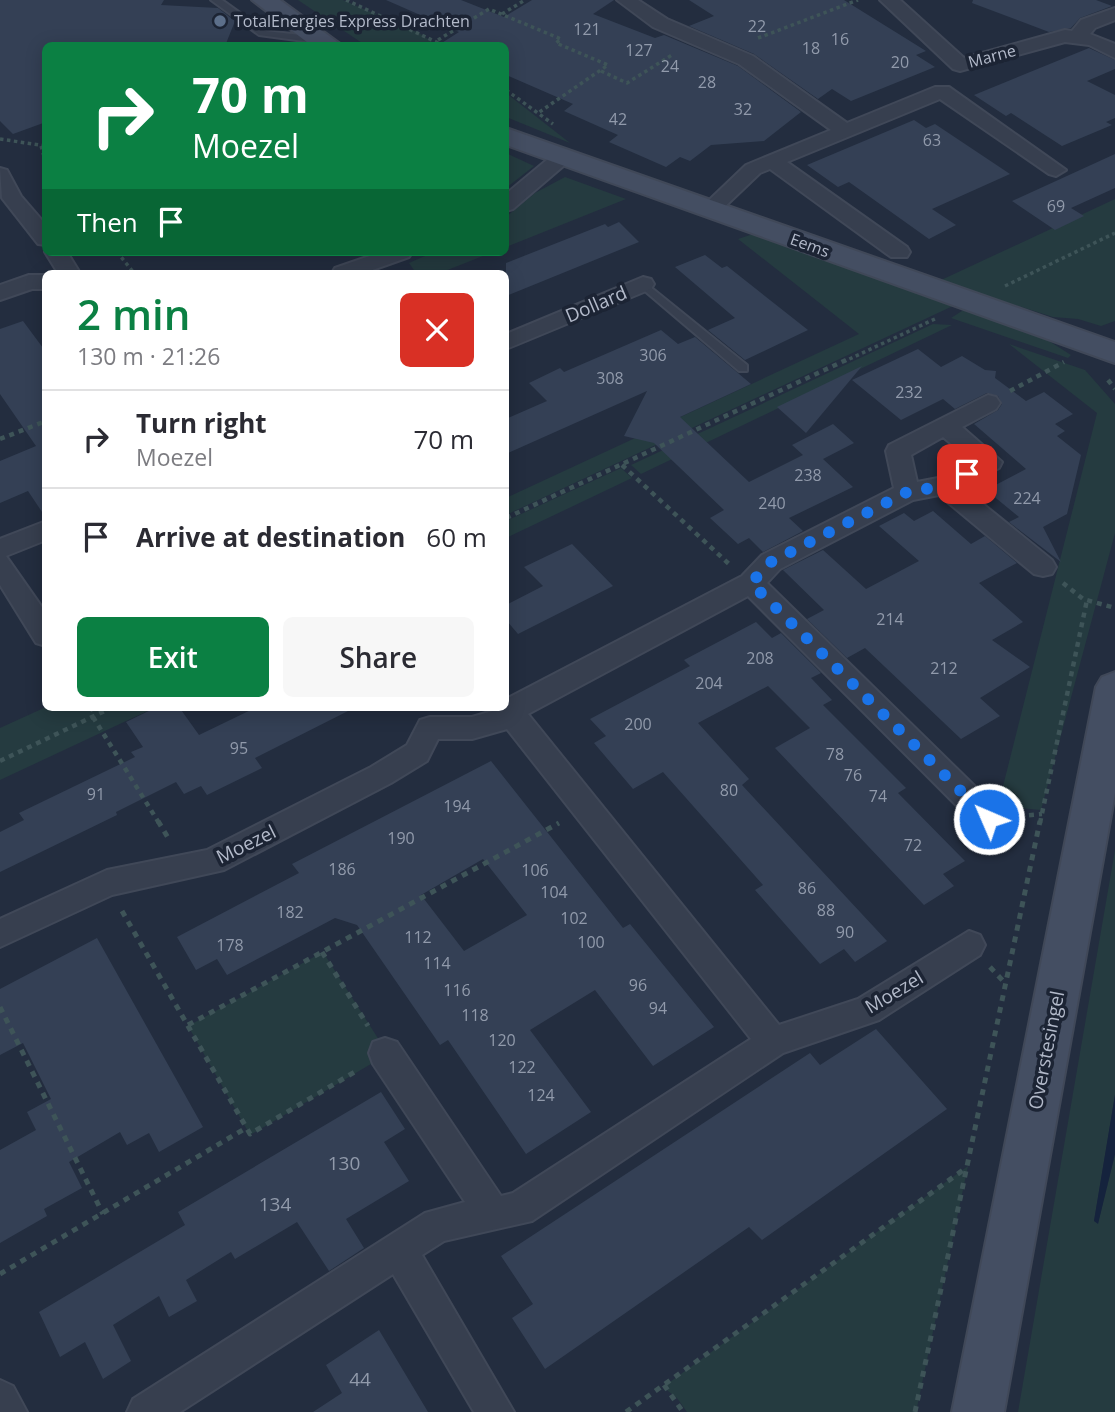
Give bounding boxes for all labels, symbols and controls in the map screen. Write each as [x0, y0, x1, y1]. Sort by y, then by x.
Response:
place label: TotalEnergies Express Drachten [234, 10, 470, 32]
marker: TotalEnergies Express Drachten [212, 13, 228, 29]
house number: 22 [748, 15, 766, 37]
house number: 121 [573, 18, 601, 40]
house number: 16 [831, 28, 849, 50]
house number: 18 [802, 37, 820, 59]
house number: 127 [625, 39, 653, 61]
street label: Marne [966, 39, 1018, 73]
house number: 20 [891, 51, 909, 73]
house number: 24 [661, 55, 679, 77]
text: 70 m [192, 61, 309, 127]
icon: right [77, 70, 168, 161]
house number: 28 [698, 71, 716, 93]
house number: 32 [734, 98, 752, 120]
house number: 42 [609, 108, 627, 130]
text: Moezel [192, 124, 299, 167]
house number: 63 [923, 129, 941, 151]
house number: 69 [1047, 195, 1065, 217]
icon: arrive [152, 203, 190, 241]
text: Then [77, 204, 138, 240]
street label: Eems [787, 228, 833, 262]
street label: Dollard [561, 279, 631, 329]
text: 2 min [77, 285, 190, 342]
button: close [400, 293, 474, 367]
text: 130 m · 21:26 [77, 340, 220, 372]
house number: 306 [639, 344, 667, 366]
house number: 308 [596, 367, 624, 389]
house number: 232 [895, 381, 923, 403]
text: Turn right [136, 405, 267, 441]
icon: right [77, 420, 115, 458]
text: 70 m [413, 421, 474, 457]
text: Moezel [136, 441, 213, 473]
pin [937, 444, 997, 504]
icon: arrive [948, 455, 986, 493]
house number: 238 [794, 464, 822, 486]
house number: 224 [1013, 487, 1041, 509]
house number: 240 [758, 492, 786, 514]
icon: arrive [77, 518, 115, 556]
text: Arrive at destination [136, 519, 405, 555]
text: 60 m [426, 519, 487, 555]
house number: 214 [876, 608, 904, 630]
button: Exit [77, 617, 269, 697]
button: Share [283, 617, 474, 697]
house number: 208 [746, 647, 774, 669]
house number: 212 [930, 657, 958, 679]
house number: 204 [695, 672, 723, 694]
house number: 200 [624, 713, 652, 735]
house number: 95 [230, 737, 248, 759]
house number: 78 [826, 743, 844, 765]
house number: 76 [844, 764, 862, 786]
house number: 80 [720, 779, 738, 801]
position arrow [952, 782, 1026, 856]
house number: 91 [87, 783, 105, 805]
house number: 74 [869, 785, 887, 807]
house number: 194 [443, 795, 471, 817]
street label: Moezel [212, 818, 280, 870]
house number: 190 [387, 827, 415, 849]
house number: 72 [904, 834, 922, 856]
house number: 186 [328, 858, 356, 880]
house number: 106 [521, 859, 549, 881]
house number: 86 [798, 877, 816, 899]
house number: 104 [540, 881, 568, 903]
house number: 88 [817, 899, 835, 921]
house number: 182 [276, 901, 304, 923]
house number: 102 [560, 907, 588, 929]
house number: 90 [836, 921, 854, 943]
house number: 112 [404, 926, 432, 948]
house number: 100 [577, 931, 605, 953]
house number: 178 [216, 934, 244, 956]
house number: 114 [423, 952, 451, 974]
street label: Moezel [860, 964, 928, 1020]
house number: 96 [629, 974, 647, 996]
house number: 116 [443, 979, 471, 1001]
street label: Overstesingel [1022, 988, 1070, 1112]
house number: 94 [649, 997, 667, 1019]
house number: 118 [461, 1004, 489, 1026]
house number: 120 [488, 1029, 516, 1051]
house number: 122 [508, 1056, 536, 1078]
house number: 124 [527, 1084, 555, 1106]
house number: 130 [328, 1150, 360, 1176]
house number: 134 [259, 1191, 291, 1217]
house number: 44 [349, 1366, 371, 1392]

